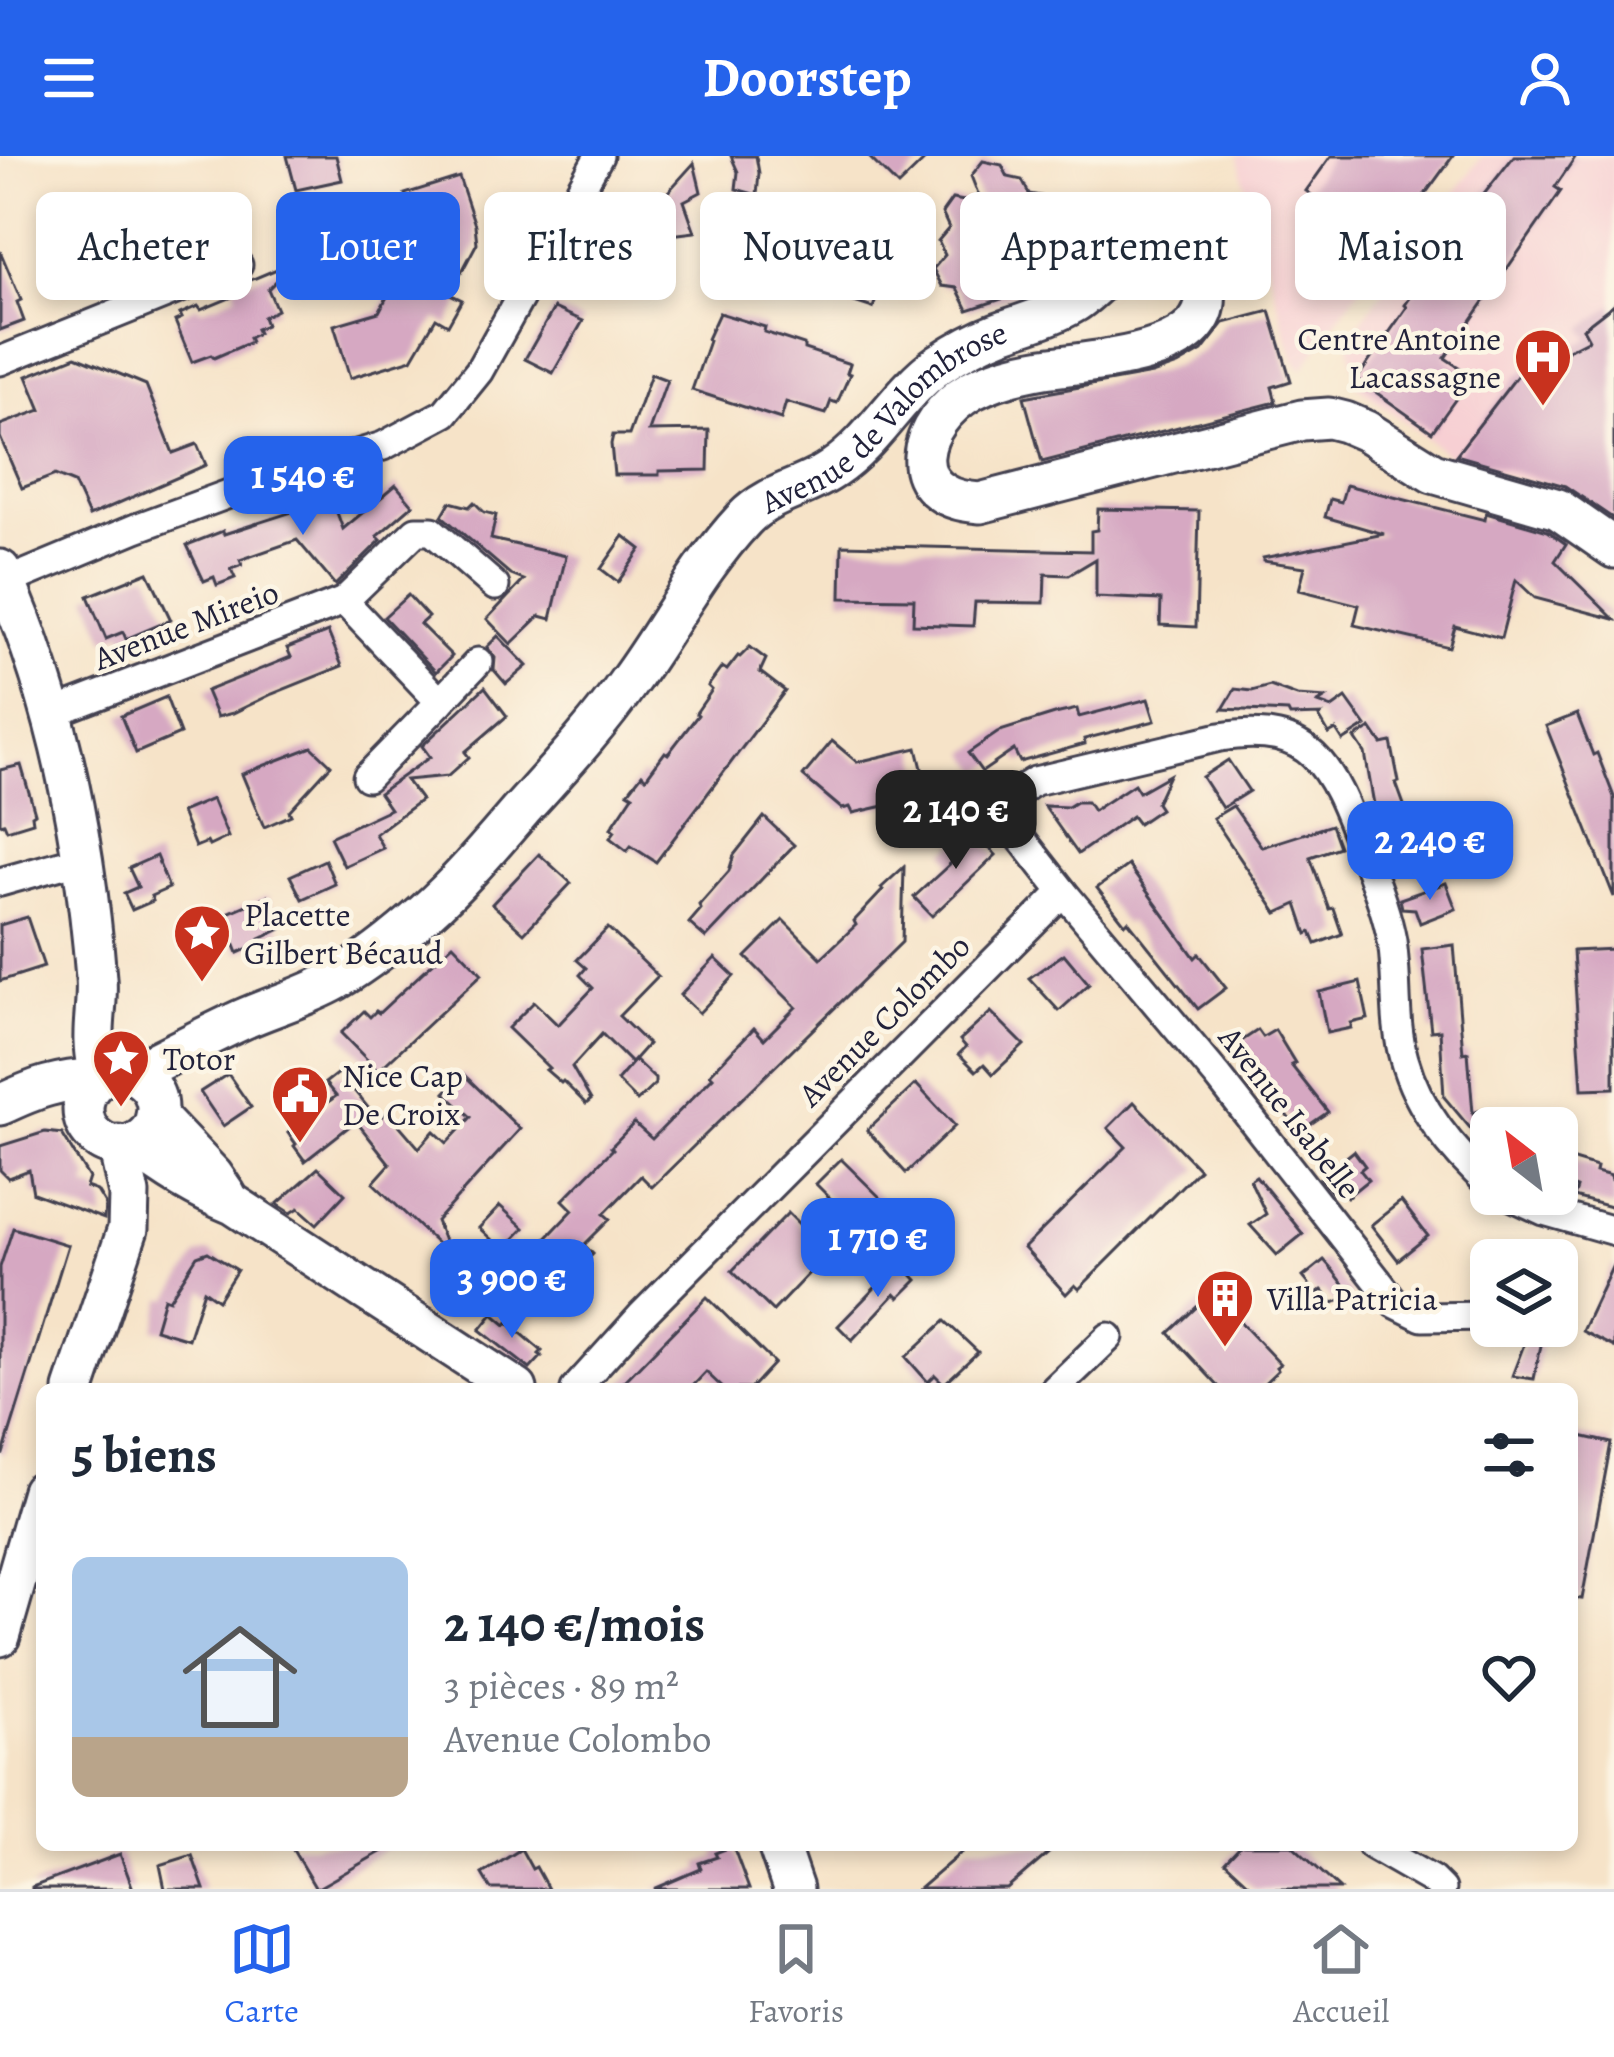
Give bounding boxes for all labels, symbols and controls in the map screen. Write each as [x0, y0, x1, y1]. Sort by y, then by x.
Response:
text: Doorstep [702, 41, 912, 115]
icon: menu [36, 45, 102, 111]
icon: person [1512, 45, 1578, 111]
chip: Acheter [36, 192, 252, 300]
chip: Louer [276, 192, 460, 300]
chip: Filtres [484, 192, 676, 300]
chip: Nouveau [700, 192, 936, 300]
chip: Appartement [960, 192, 1271, 300]
chip: Maison [1295, 192, 1506, 300]
street label: Avenue de Valombrose [751, 309, 1013, 524]
place label: Centre Antoine Lacassagne [1297, 316, 1501, 399]
hospital icon: Centre Antoine Lacassagne [1512, 326, 1574, 408]
pin: 1 540 € [192, 436, 414, 538]
text: 1 540 € [251, 448, 355, 501]
street label: Avenue Mireio [86, 569, 285, 681]
pin: 2 140 € [845, 770, 1067, 872]
text: 2 140 € [903, 782, 1009, 835]
pin: 2 240 € [1319, 801, 1541, 903]
text: 2 240 € [1374, 813, 1486, 866]
place label: Placette Gilbert Bécaud [244, 892, 443, 975]
place icon: Placette Gilbert Bécaud [171, 902, 233, 984]
street label: Avenue Colombo [787, 924, 980, 1117]
street label: Avenue Isabelle [1208, 1016, 1371, 1207]
place icon: Totor [90, 1027, 152, 1109]
place label: Totor [163, 1036, 235, 1081]
place label: Nice Cap De Croix [342, 1053, 463, 1136]
public building icon: Nice Cap De Croix [269, 1063, 331, 1145]
north arrow [1470, 1107, 1578, 1215]
map controls [1470, 1107, 1578, 1347]
pin: 1 710 € [767, 1198, 989, 1300]
text: 1 710 € [828, 1210, 928, 1263]
pin: 3 900 € [401, 1239, 623, 1341]
button: layers [1470, 1239, 1578, 1347]
text: 3 900 € [457, 1251, 567, 1304]
building icon: Villa Patricia [1194, 1267, 1256, 1349]
place label: Villa Patricia [1266, 1276, 1438, 1321]
text: 5 biens [72, 1420, 217, 1490]
icon: filters [1476, 1422, 1542, 1488]
text: 2 140 €/mois [444, 1589, 705, 1659]
icon: home [168, 1605, 312, 1749]
icon: heart [1476, 1644, 1542, 1710]
text: 3 pièces · 89 m² [444, 1659, 679, 1712]
text: Avenue Colombo [444, 1712, 712, 1765]
tab: Carte [225, 1916, 299, 2033]
tab: Favoris [748, 1916, 844, 2033]
tab: Accueil [1293, 1916, 1389, 2033]

